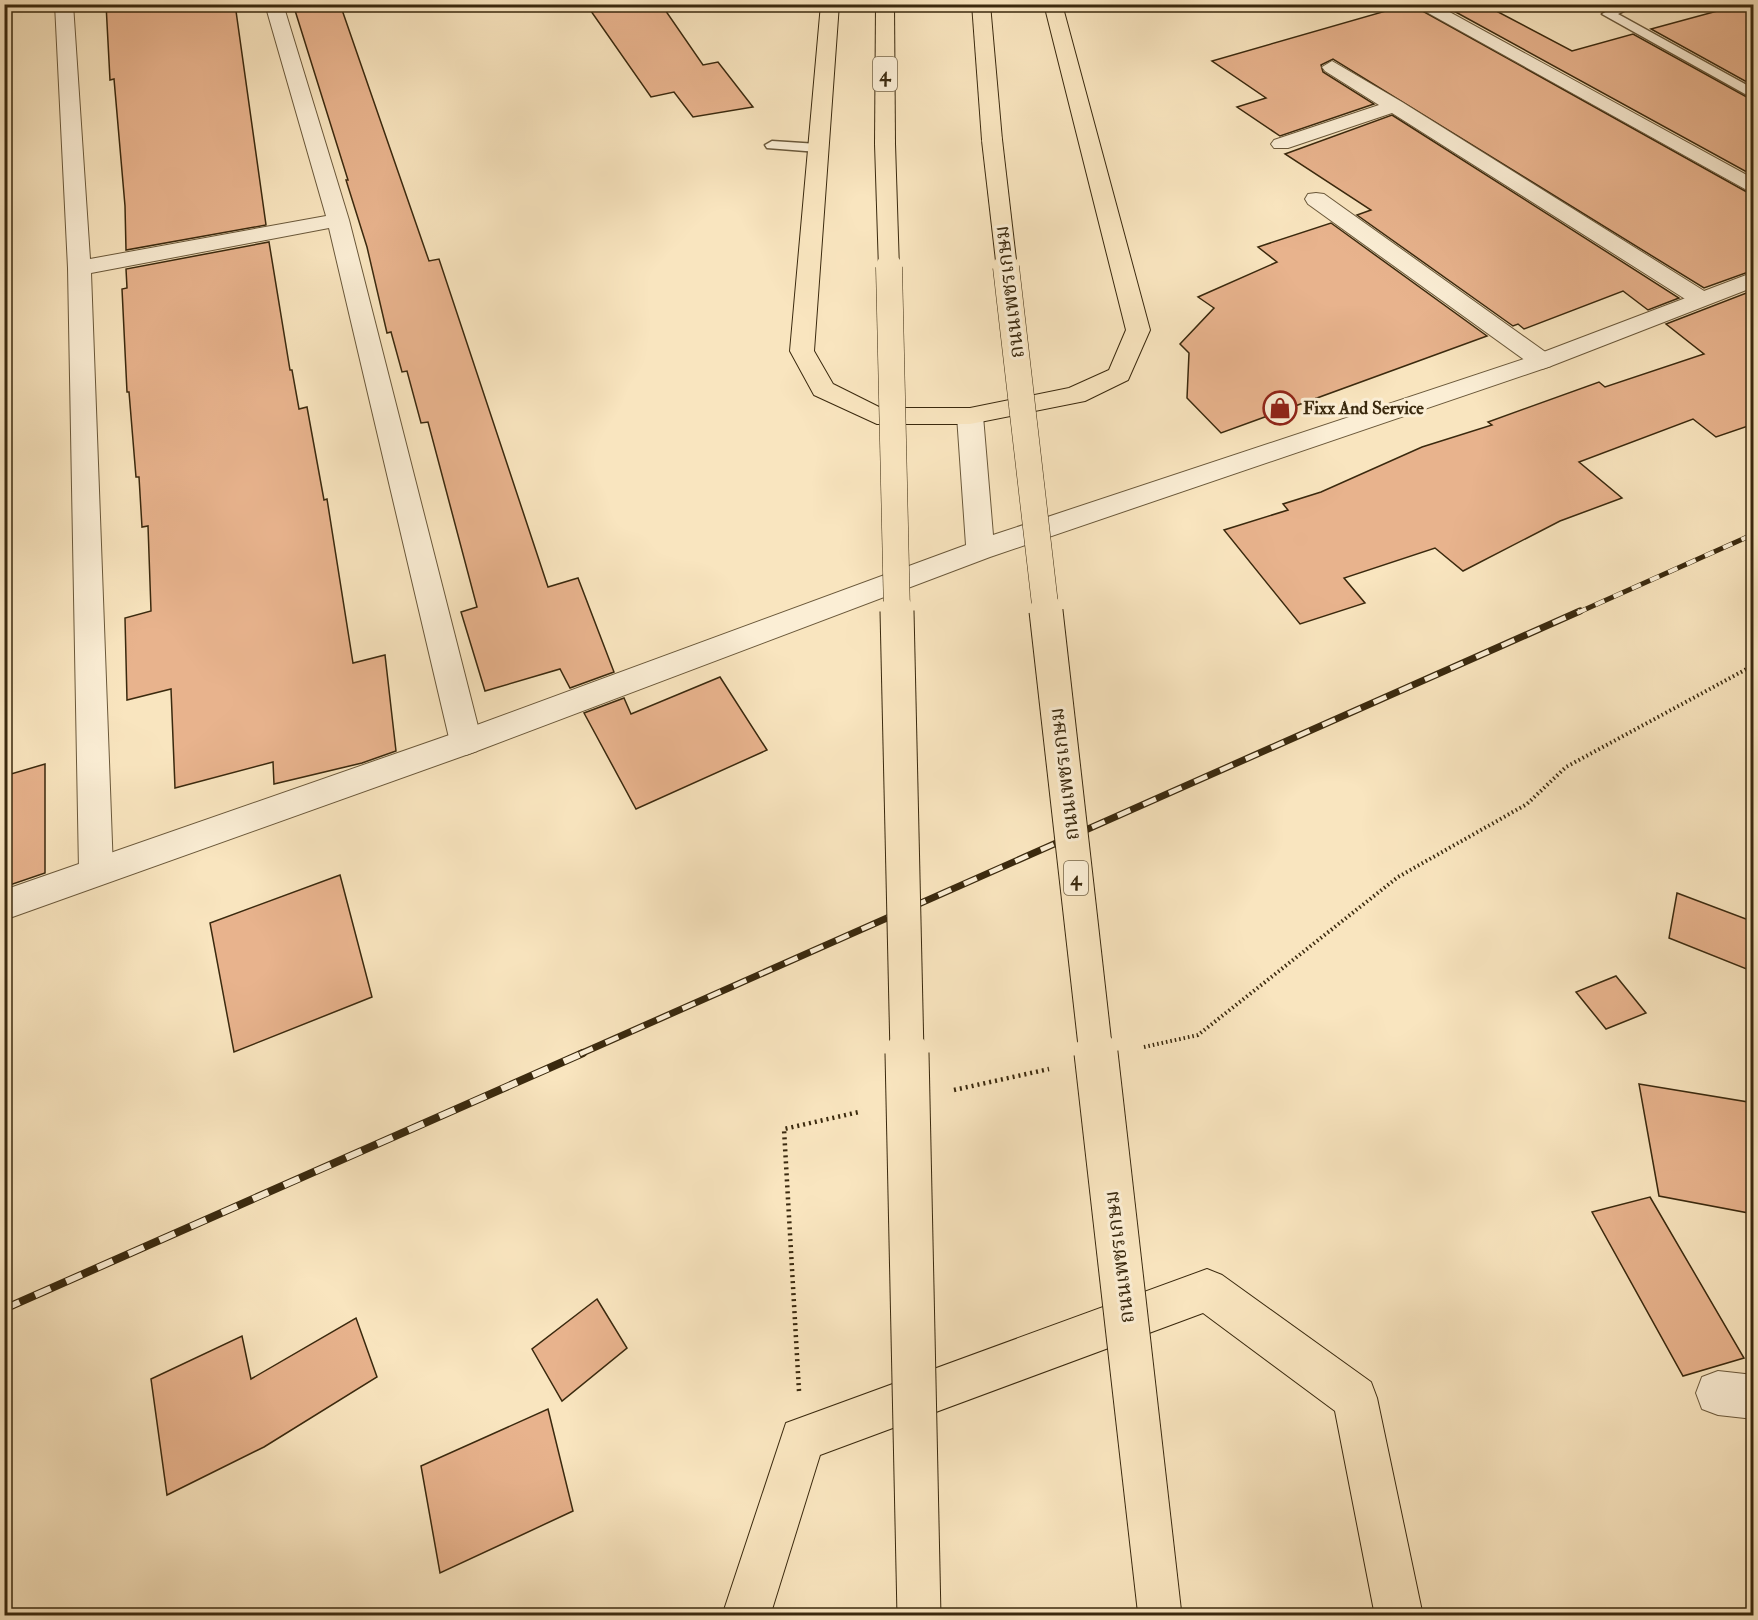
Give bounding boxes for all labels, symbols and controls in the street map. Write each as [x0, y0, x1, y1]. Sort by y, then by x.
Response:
road number: 4 [873, 57, 897, 91]
street label: ถนนเพชรเกษม [988, 224, 1031, 360]
shop icon: Fixx And Service [1262, 390, 1298, 426]
place label: Fixx And Service [1303, 397, 1424, 420]
street label: ถนนเพชรเกษม [1043, 706, 1086, 842]
road number: 4 [1064, 861, 1088, 895]
street label: ถนนเพชรเกษม [1098, 1189, 1141, 1325]

